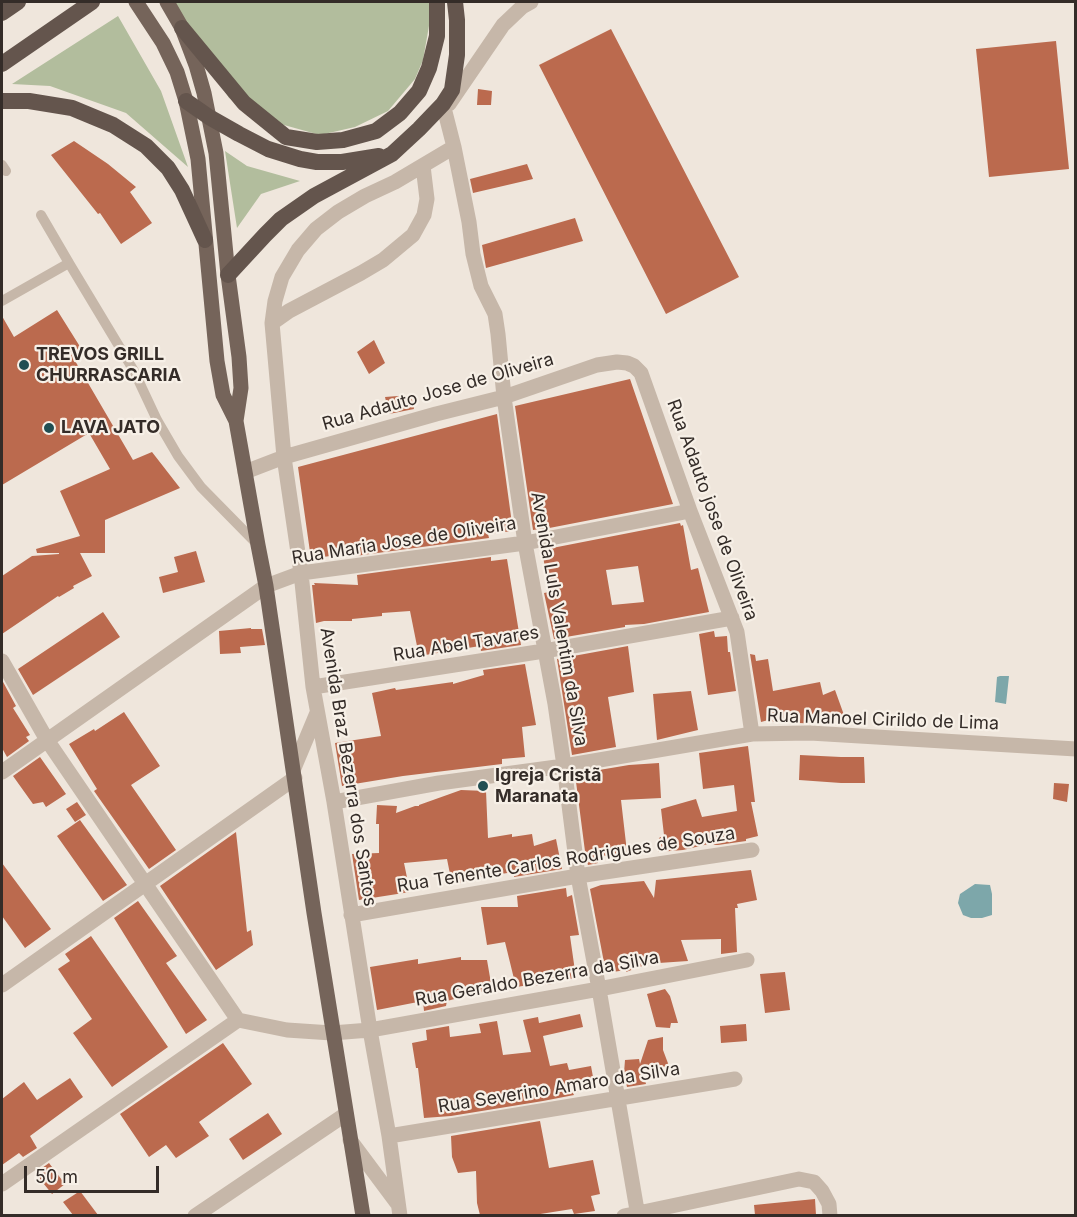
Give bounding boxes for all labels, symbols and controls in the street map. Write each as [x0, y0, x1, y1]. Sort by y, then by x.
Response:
place label: TREVOS GRILL CHURRASCARIA [36, 344, 181, 386]
street label: Rua Adauto Jose de Oliveira [320, 349, 556, 435]
marker: TREVOS GRILL CHURRASCARIA [17, 358, 31, 372]
street label: Rua Adauto jose de Oliveira [662, 396, 762, 624]
place label: LAVA JATO [61, 417, 160, 439]
marker: LAVA JATO [42, 421, 56, 435]
street label: Avenida LuIs Valentim da Silva [526, 490, 592, 748]
street label: Rua Maria Jose de Oliveira [290, 513, 518, 569]
street label: Rua Abel Tavares [391, 622, 541, 666]
street label: Avenida Braz Bezerra dos Santos [315, 626, 381, 908]
street label: Rua Manoel Cirildo de Lima [767, 705, 999, 735]
place label: Igreja Cristã Maranata [495, 765, 601, 808]
marker: Igreja Cristã Maranata [476, 779, 490, 793]
street label: Rua Tenente Carlos Rodrigues de Souza [395, 823, 737, 897]
street label: Rua Geraldo Bezerra da Silva [413, 947, 661, 1011]
street label: Rua Severino Amaro da Silva [437, 1058, 681, 1118]
scale bar [27, 1154, 162, 1192]
text: 50 m [35, 1166, 78, 1187]

